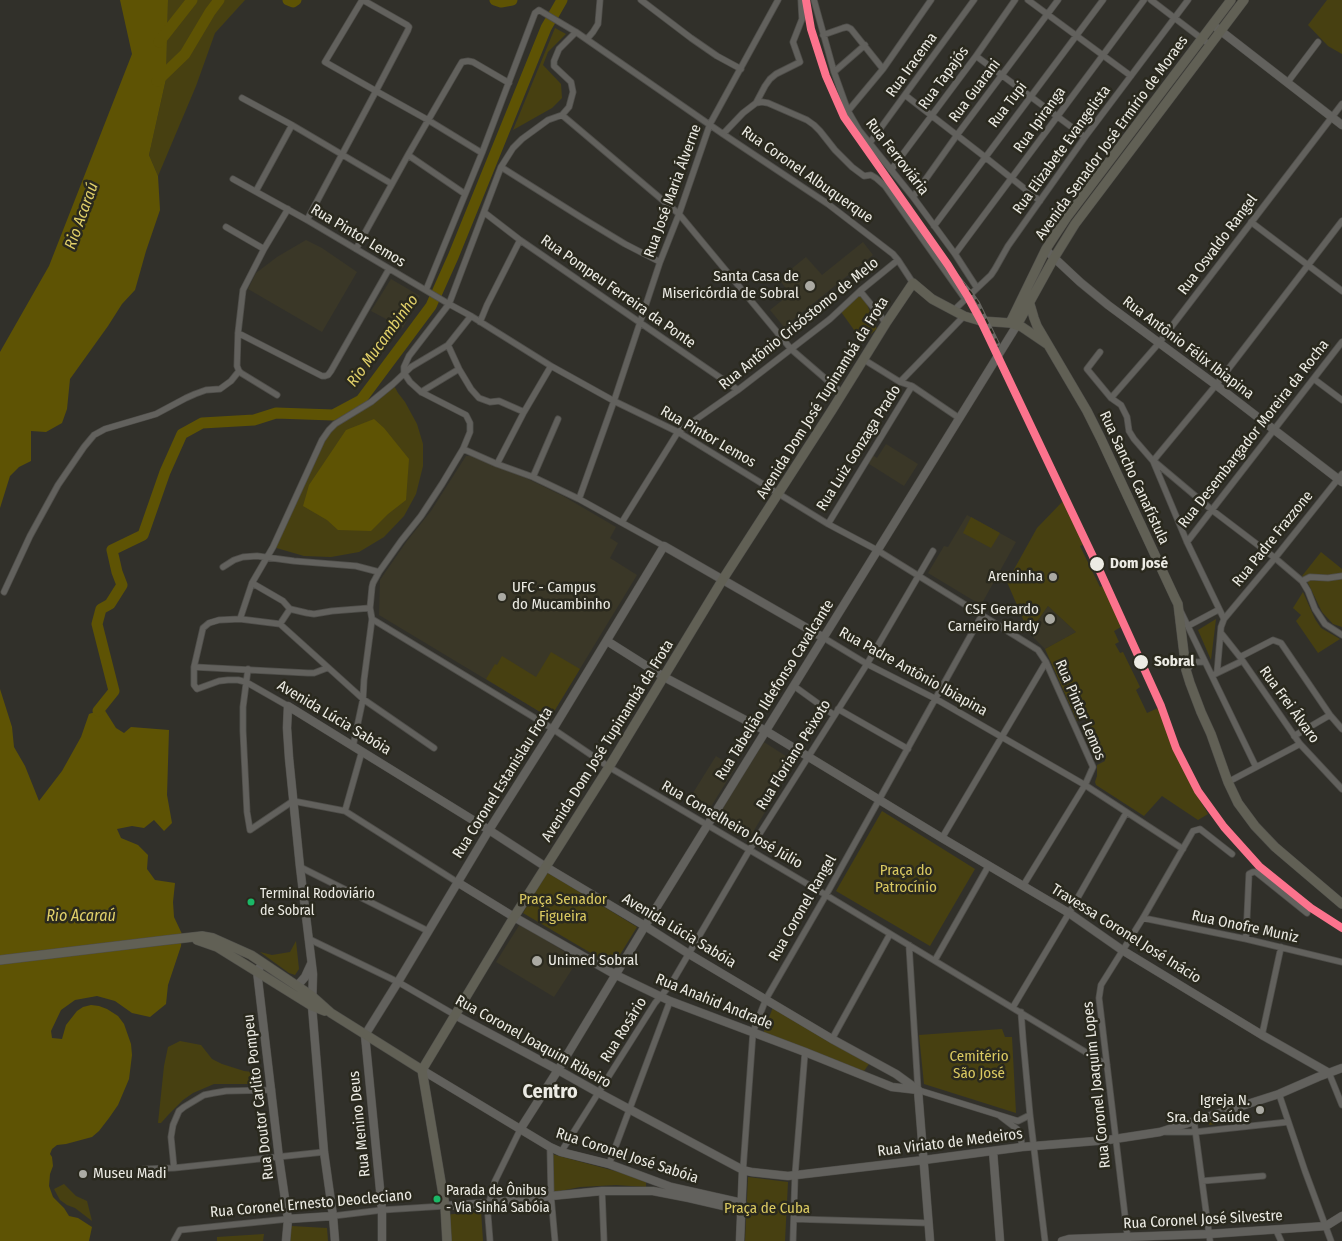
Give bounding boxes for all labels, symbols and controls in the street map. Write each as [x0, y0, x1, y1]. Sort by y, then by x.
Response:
street label: Rua Iracema [883, 29, 941, 101]
street label: Avenida Senador José Ermírio de Moraes [1032, 32, 1192, 244]
street label: Rua Tapajós [915, 43, 973, 113]
street label: Rua Guarani [945, 56, 1005, 126]
street label: Rua Tupi [985, 78, 1031, 132]
street label: Rua Elizabete Evangelista [1009, 82, 1115, 218]
street label: Rua Ipiranga [1010, 84, 1070, 156]
street label: Rua Ferroviária [861, 115, 933, 199]
street label: Rua José Maria Álverne [641, 122, 705, 260]
street label: Rua Coronel Albuquerque [738, 123, 876, 227]
water label: Rio Acaraú [61, 180, 103, 252]
street label: Rua Osvaldo Rangel [1174, 191, 1262, 299]
street label: Rua Pintor Lemos [307, 201, 409, 271]
street label: Rua Pompeu Ferreira da Ponte [537, 232, 699, 352]
street label: Rua Antônio Crisóstomo de Melo [716, 254, 882, 394]
place label: Santa Casa de Misericórdia de Sobral [662, 268, 799, 303]
marker: Santa Casa de Misericórdia de Sobral [803, 279, 817, 293]
water label: Rio Mucambinho [343, 291, 423, 391]
street label: Rua Antônio Félix Ibiapina [1119, 293, 1257, 403]
street label: Avenida Dom José Tupinambá da Frota [753, 294, 893, 502]
street label: Rua Desembargador Moreira da Rocha [1175, 336, 1333, 532]
street label: Rua Luiz Gonzaga Prado [813, 382, 905, 514]
street label: Rua Pintor Lemos [657, 402, 759, 472]
street label: Rua Sancho Canafístula [1095, 408, 1173, 548]
street label: Rua Padre Frazzone [1229, 487, 1317, 591]
marker: Dom José [1088, 555, 1106, 573]
place label: Dom José [1110, 555, 1168, 573]
place label: Areninha [988, 568, 1043, 586]
marker: Areninha [1047, 571, 1059, 583]
place label: UFC - Campus do Mucambinho [512, 579, 611, 614]
marker: UFC - Campus do Mucambinho [496, 591, 508, 603]
street label: Rua Tabelião Ildefonso Cavalcante [712, 596, 838, 784]
place label: CSF Gerardo Carneiro Hardy [948, 601, 1039, 636]
marker: CSF Gerardo Carneiro Hardy [1043, 612, 1057, 626]
street label: Rua Padre Antônio Ibiapina [836, 624, 990, 720]
street label: Avenida Dom José Tupinambá da Frota [538, 637, 678, 845]
marker: Sobral [1132, 653, 1150, 671]
place label: Sobral [1154, 653, 1194, 671]
street label: Rua Pintor Lemos [1051, 657, 1109, 763]
street label: Rua Frei Álvaro [1255, 663, 1323, 747]
street label: Avenida Lúcia Sabóia [274, 677, 394, 759]
street label: Rua Floriano Peixoto [753, 697, 835, 813]
street label: Rua Coronel Estanislau Frota [449, 704, 557, 862]
street label: Rua Conselheiro José Júlio [658, 777, 806, 873]
street label: Rua Coronel Rangel [765, 852, 841, 964]
park label: Praça do Patrocínio [875, 862, 937, 897]
street label: Travessa Coronel José Inácio [1048, 880, 1204, 988]
place label: Terminal Rodoviário de Sobral [260, 886, 375, 919]
street label: Avenida Lúcia Sabóia [619, 890, 739, 972]
park label: Praça Senador Figueira [519, 891, 607, 926]
marker: Terminal Rodoviário de Sobral [246, 897, 256, 907]
water label: Rio Acaraú [46, 907, 116, 927]
street label: Rua Onofre Muniz [1190, 907, 1300, 947]
place label: Unimed Sobral [548, 952, 638, 970]
marker: Unimed Sobral [530, 954, 544, 968]
street label: Rua Anahid Andrade [653, 970, 775, 1034]
street label: Rua Coronel Joaquim Ribeiro [452, 992, 614, 1092]
street label: Rua Rosário [597, 994, 651, 1066]
street label: Rua Coronel Joaquim Lopes [1079, 1001, 1115, 1169]
street label: Rua Doutor Carlito Pompeu [240, 1013, 278, 1181]
park label: Cemitério São José [949, 1048, 1009, 1083]
street label: Rua Menino Deus [345, 1070, 375, 1178]
district label: Centro [522, 1080, 578, 1104]
place label: Igreja N. Sra. da Saúde [1167, 1092, 1250, 1127]
marker: Igreja N. Sra. da Saúde [1254, 1104, 1266, 1116]
street label: Rua Coronel José Sabóia [553, 1124, 701, 1188]
street label: Rua Viriato de Medeiros [876, 1125, 1024, 1161]
place label: Museu Madi [93, 1165, 167, 1183]
marker: Museu Madi [77, 1168, 89, 1180]
place label: Parada de Ônibus - Via Sinhá Sabóia [446, 1183, 550, 1216]
street label: Rua Coronel Ernesto Deocleciano [209, 1186, 413, 1222]
marker: Parada de Ônibus - Via Sinhá Sabóia [432, 1194, 442, 1204]
park label: Praça de Cuba [724, 1200, 810, 1218]
street label: Rua Coronel José Silvestre [1123, 1207, 1283, 1233]

